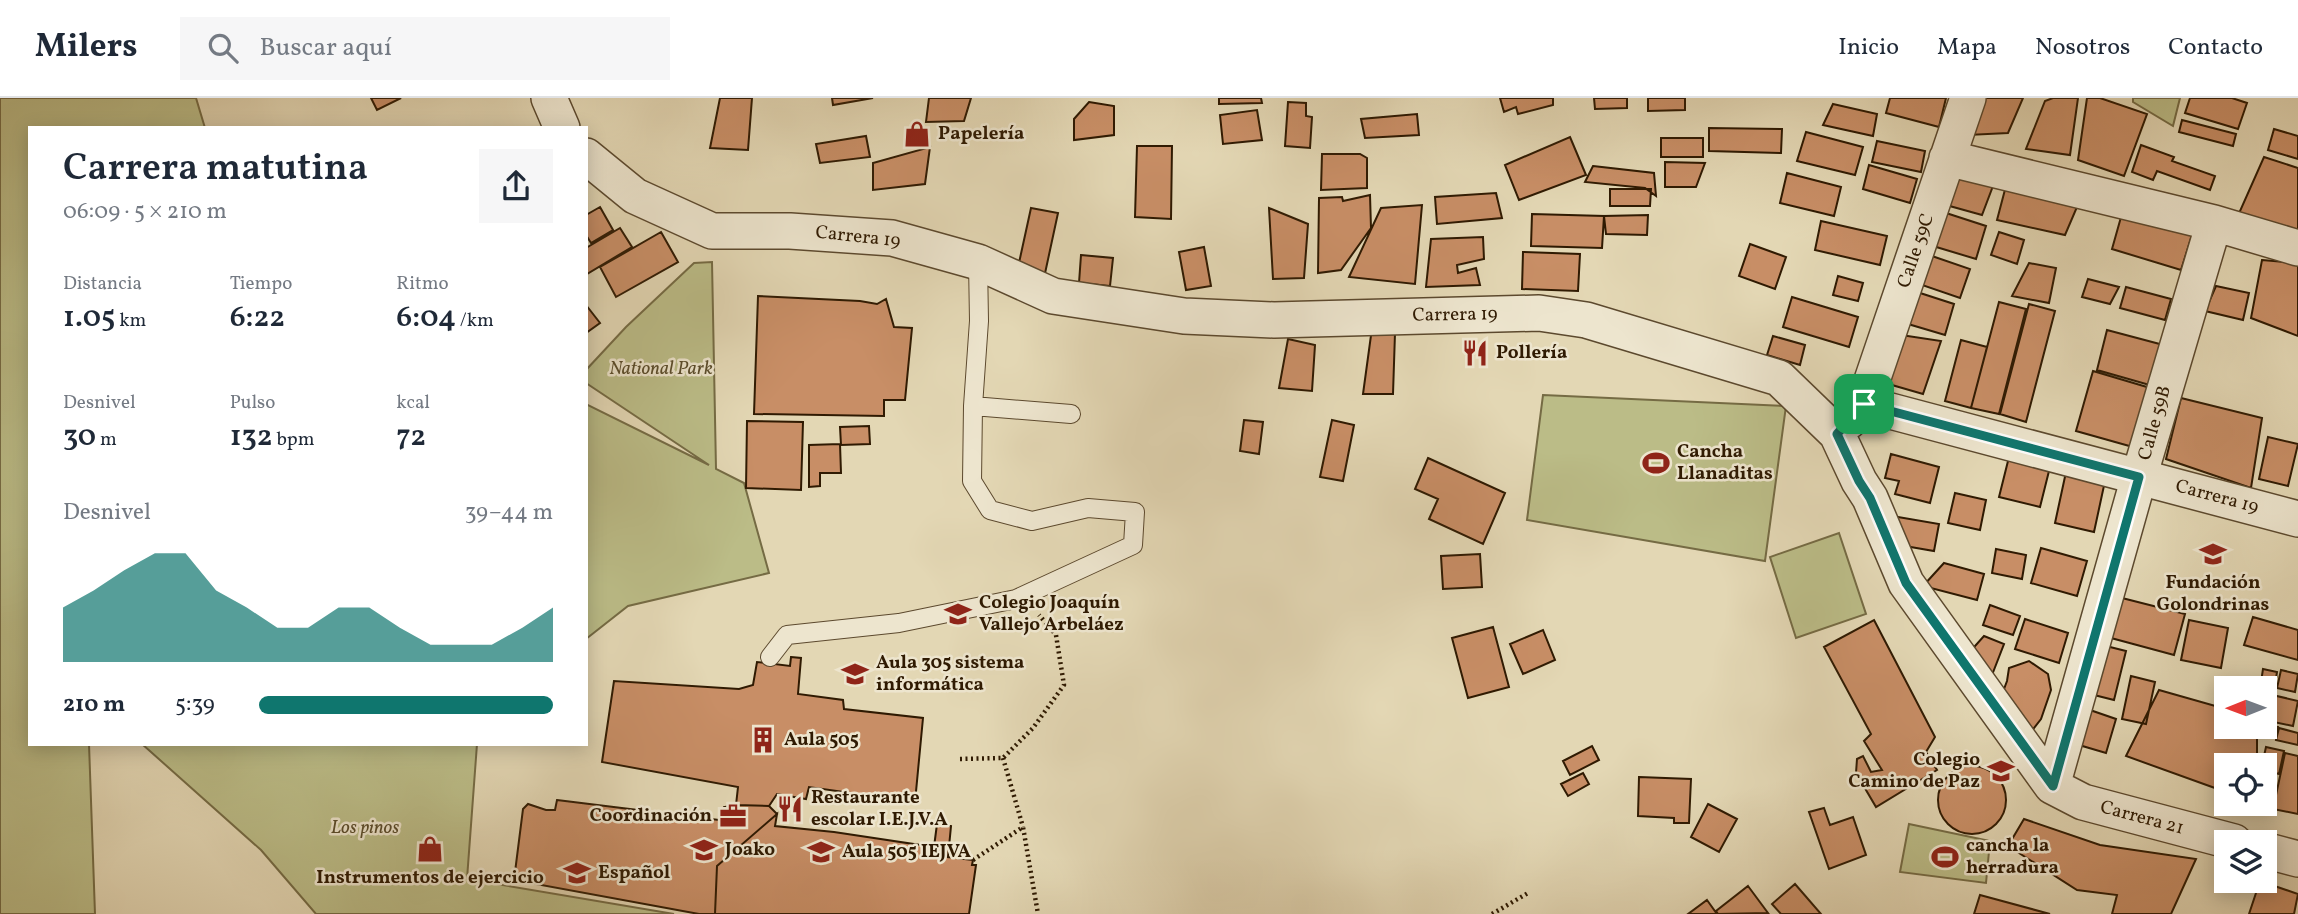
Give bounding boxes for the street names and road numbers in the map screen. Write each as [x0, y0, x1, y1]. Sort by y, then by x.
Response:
street label: Calle 59C [1891, 210, 1941, 292]
street label: Carrera 19 [814, 220, 902, 254]
street label: Carrera 19 [1412, 301, 1498, 329]
street label: Calle 59B [2132, 383, 2178, 463]
street label: Carrera 19 [2172, 473, 2262, 521]
street label: Carrera 21 [2097, 794, 2187, 842]

